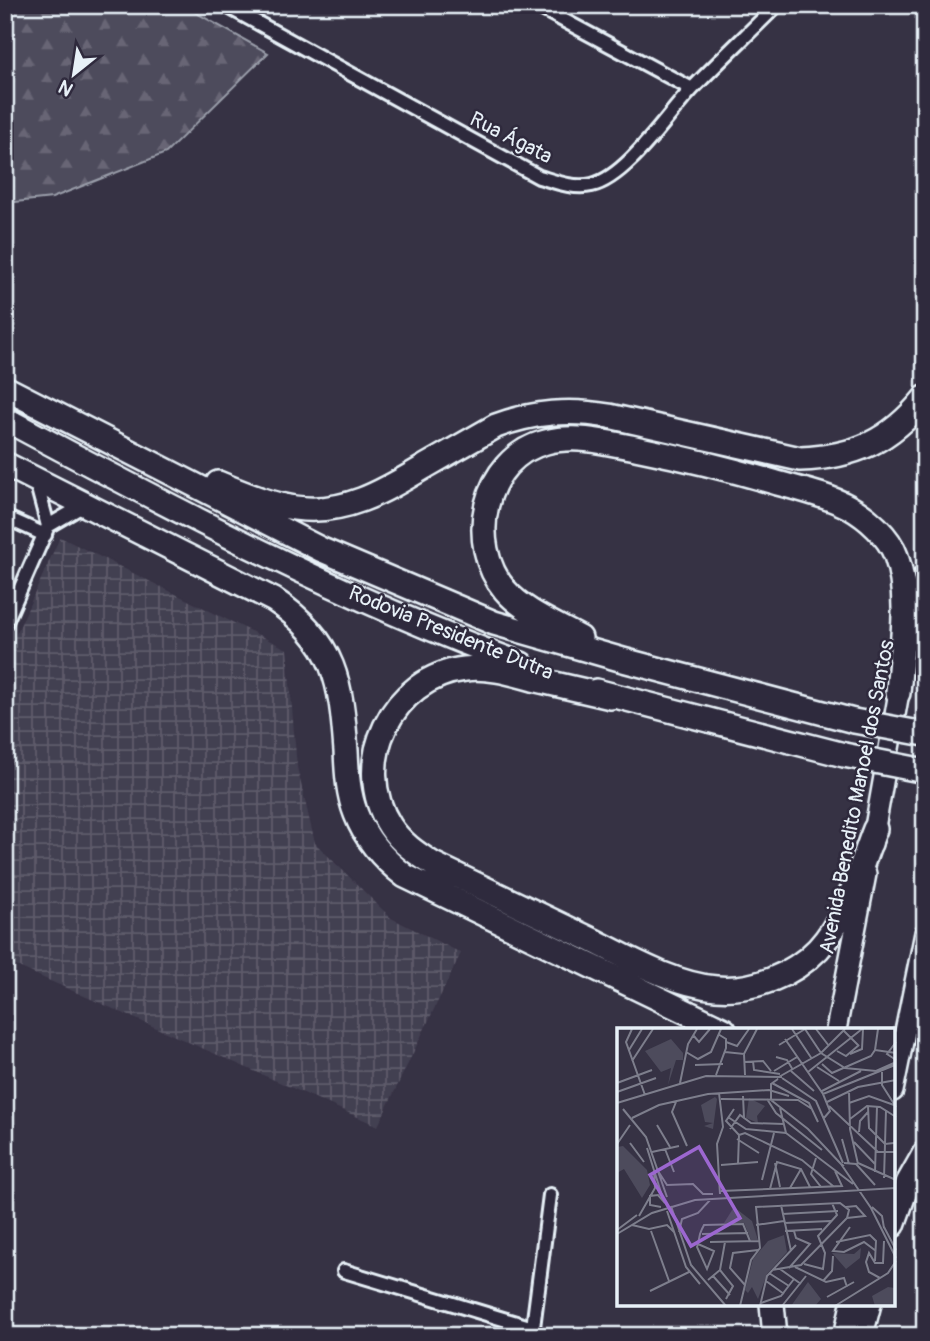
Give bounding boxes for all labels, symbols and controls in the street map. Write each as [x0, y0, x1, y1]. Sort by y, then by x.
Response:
north arrow [38, 38, 108, 108]
text: N [54, 74, 78, 101]
street label: Rua Ágata [465, 106, 557, 170]
street label: Rodovia Presidente Dutra [345, 580, 557, 686]
street label: Avenida Benedito Manoel dos Santos [813, 637, 901, 956]
inset map [617, 1028, 895, 1306]

